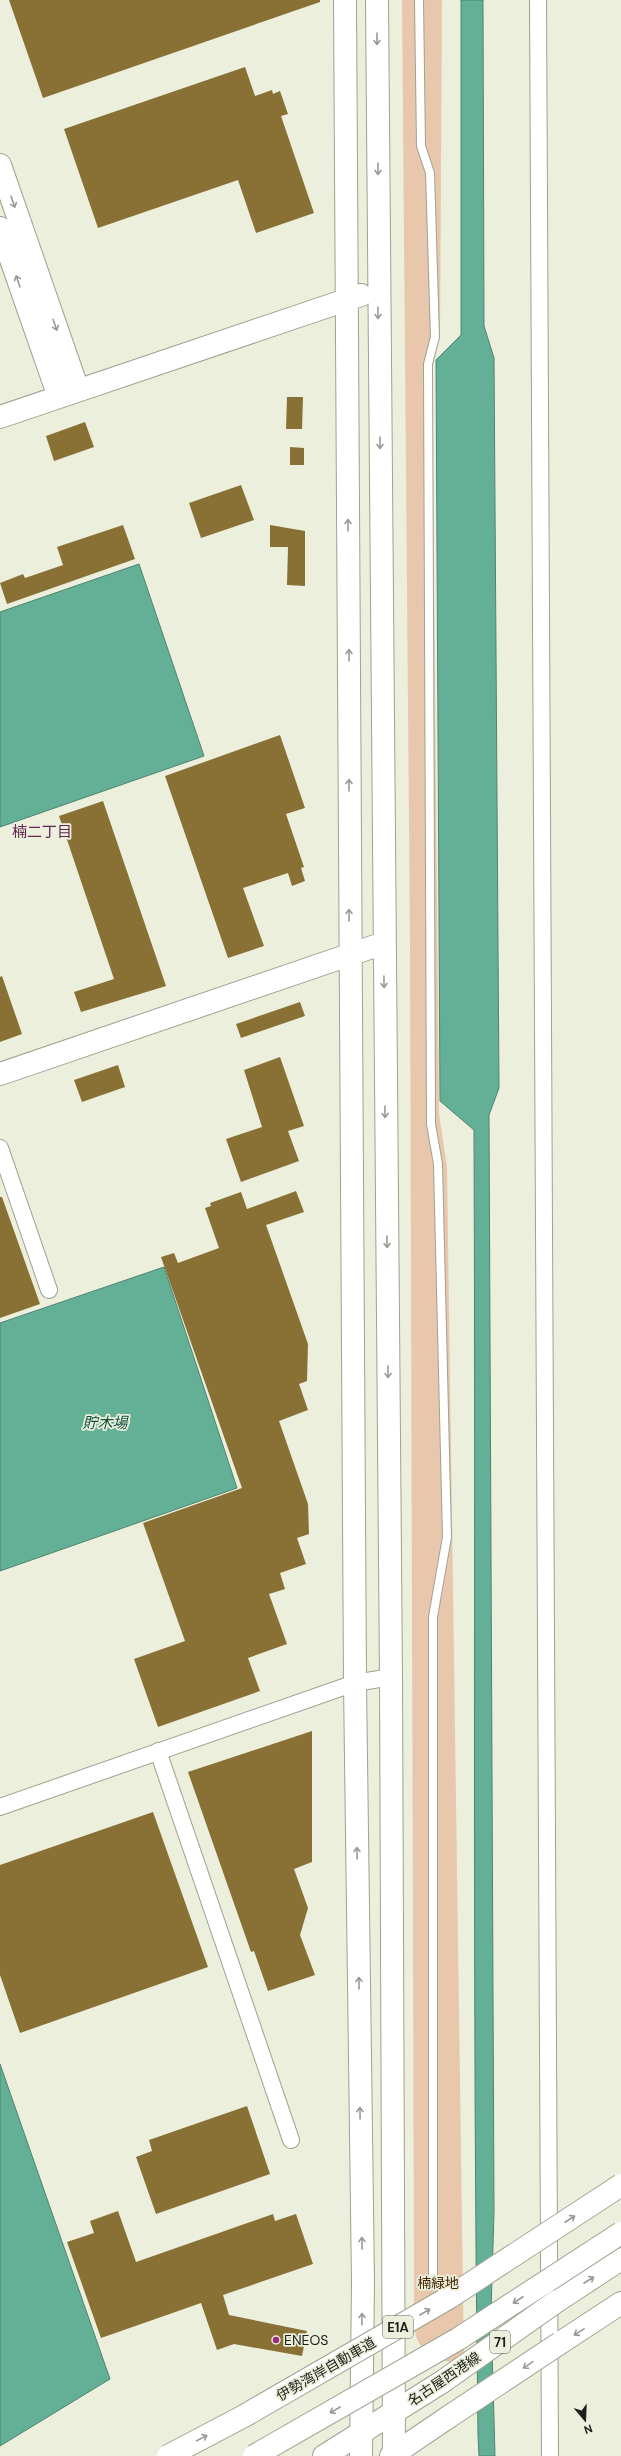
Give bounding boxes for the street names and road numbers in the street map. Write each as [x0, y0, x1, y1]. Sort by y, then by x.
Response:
road number: E1A [383, 2316, 413, 2338]
road number: 71 [490, 2331, 510, 2353]
street label: 伊勢湾岸自動車道 [273, 2333, 379, 2405]
street label: 名古屋西港線 [404, 2348, 484, 2410]

